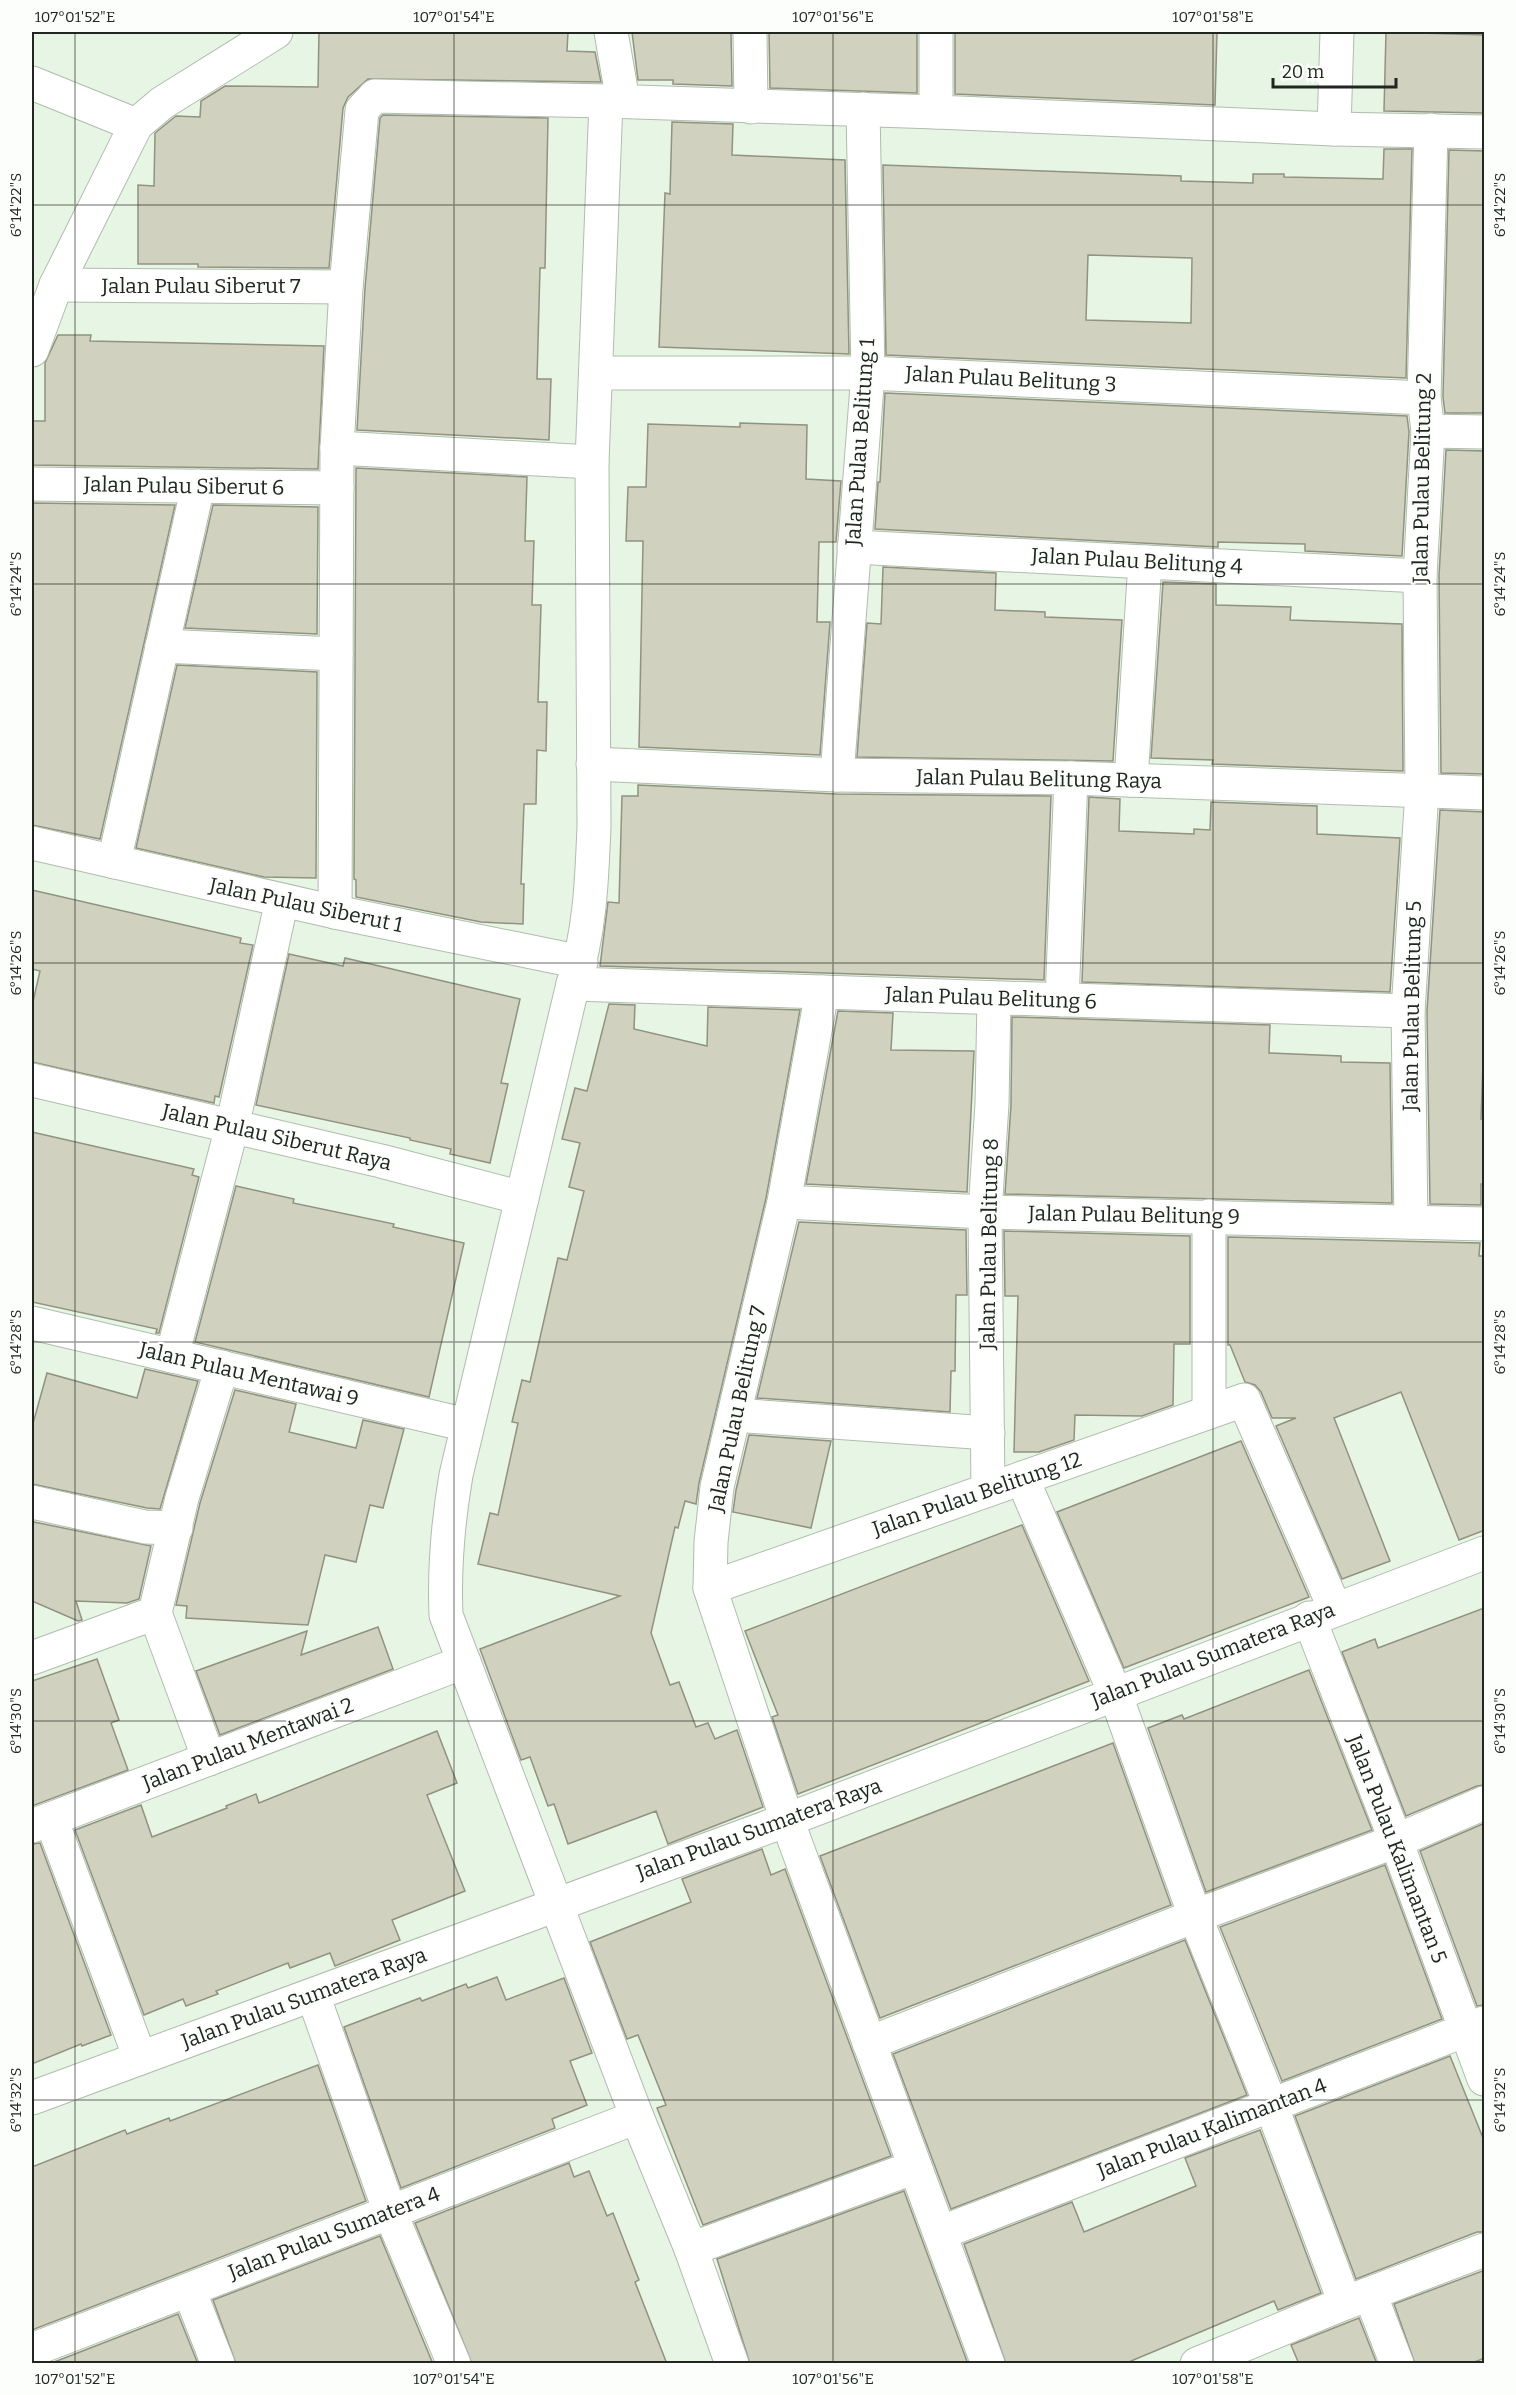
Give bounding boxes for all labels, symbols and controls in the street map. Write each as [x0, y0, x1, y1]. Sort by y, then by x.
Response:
text: 107°01'52"E [35, 8, 115, 26]
text: 107°01'54"E [413, 8, 495, 26]
text: 107°01'56"E [792, 8, 874, 26]
text: 107°01'58"E [1172, 8, 1254, 26]
scale bar [1273, 51, 1396, 89]
text: 20 m [1282, 61, 1324, 83]
text: 6°14'22"S [7, 173, 25, 237]
text: 6°14'22"S [1491, 173, 1509, 237]
street label: Jalan Pulau Siberut 7 [101, 273, 301, 299]
street label: Jalan Pulau Belitung 1 [840, 337, 880, 548]
street label: Jalan Pulau Belitung 3 [904, 360, 1117, 398]
street label: Jalan Pulau Belitung 2 [1407, 372, 1437, 585]
street label: Jalan Pulau Siberut 6 [82, 471, 285, 501]
street label: Jalan Pulau Belitung 4 [1030, 542, 1243, 580]
text: 6°14'24"S [7, 552, 25, 616]
text: 6°14'24"S [1491, 552, 1509, 616]
street label: Jalan Pulau Belitung Raya [915, 764, 1163, 794]
street label: Jalan Pulau Siberut 1 [206, 872, 405, 938]
street label: Jalan Pulau Belitung 5 [1397, 900, 1427, 1113]
text: 6°14'26"S [7, 930, 25, 996]
text: 6°14'26"S [1491, 930, 1509, 996]
street label: Jalan Pulau Belitung 6 [884, 981, 1097, 1015]
street label: Jalan Pulau Siberut Raya [159, 1098, 395, 1176]
street label: Jalan Pulau Belitung 8 [974, 1138, 1004, 1351]
street label: Jalan Pulau Belitung 9 [1027, 1200, 1240, 1230]
street label: Jalan Pulau Belitung 7 [702, 1303, 772, 1515]
text: 6°14'28"S [7, 1310, 25, 1374]
text: 6°14'28"S [1491, 1310, 1509, 1374]
street label: Jalan Pulau Mentawai 9 [136, 1336, 361, 1412]
street label: Jalan Pulau Belitung 12 [868, 1446, 1085, 1542]
street label: Jalan Pulau Sumatera Raya [1087, 1596, 1339, 1714]
text: 6°14'30"S [7, 1688, 25, 1754]
text: 6°14'30"S [1491, 1688, 1509, 1754]
street label: Jalan Pulau Mentawai 2 [138, 1692, 357, 1797]
street label: Jalan Pulau Kalimantan 5 [1341, 1730, 1453, 1967]
street label: Jalan Pulau Sumatera Raya [632, 1772, 886, 1886]
street label: Jalan Pulau Sumatera Raya [177, 1941, 431, 2055]
text: 6°14'32"S [7, 2068, 25, 2132]
text: 6°14'32"S [1491, 2068, 1509, 2132]
street label: Jalan Pulau Kalimantan 4 [1093, 2072, 1330, 2184]
street label: Jalan Pulau Sumatera 4 [224, 2181, 444, 2286]
text: 107°01'52"E [35, 2370, 115, 2388]
text: 107°01'54"E [413, 2370, 495, 2388]
text: 107°01'56"E [792, 2370, 874, 2388]
text: 107°01'58"E [1172, 2370, 1254, 2388]

